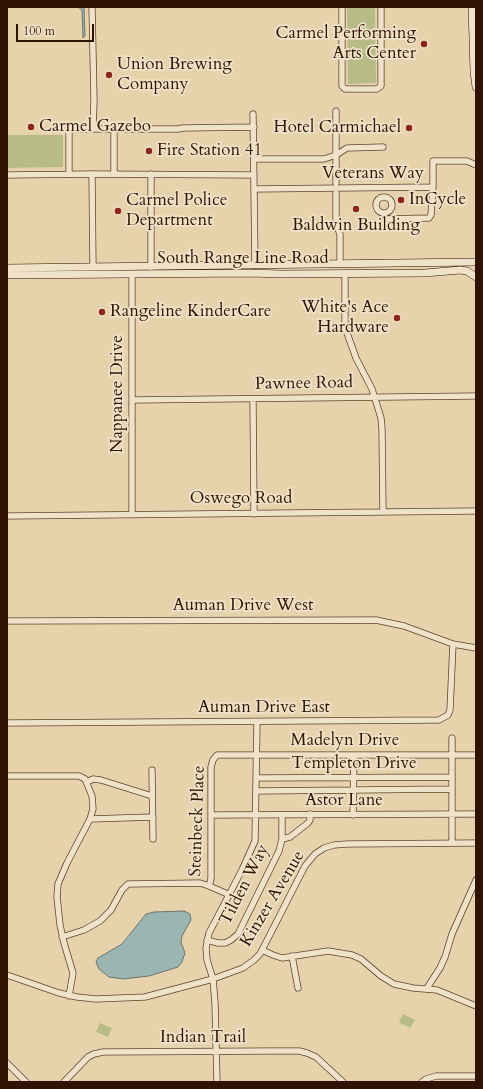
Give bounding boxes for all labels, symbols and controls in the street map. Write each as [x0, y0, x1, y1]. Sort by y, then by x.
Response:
scale bar [18, 16, 96, 42]
text: 100 m [23, 23, 55, 39]
place label: Carmel Performing Arts Center [276, 24, 416, 64]
marker: Carmel Performing Arts Center [419, 39, 429, 49]
place label: Union Brewing Company [117, 55, 232, 95]
marker: Union Brewing Company [104, 70, 114, 80]
place label: Carmel Gazebo [39, 117, 151, 137]
place label: Hotel Carmichael [273, 118, 401, 138]
marker: Carmel Gazebo [26, 122, 36, 132]
marker: Hotel Carmichael [404, 123, 414, 133]
place label: Fire Station 41 [157, 141, 262, 161]
marker: Fire Station 41 [144, 146, 154, 156]
street label: Veterans Way [322, 164, 424, 184]
place label: InCycle [409, 190, 466, 210]
place label: Carmel Police Department [126, 191, 227, 231]
marker: InCycle [396, 195, 406, 205]
marker: Baldwin Building [351, 204, 361, 214]
marker: Carmel Police Department [113, 206, 123, 216]
place label: Baldwin Building [292, 216, 420, 236]
street label: South Range Line Road [157, 249, 329, 269]
place label: White's Ace Hardware [301, 298, 389, 338]
place label: Rangeline KinderCare [110, 302, 271, 322]
marker: Rangeline KinderCare [97, 307, 107, 317]
marker: White's Ace Hardware [392, 313, 402, 323]
street label: Nappanee Drive [108, 335, 128, 453]
street label: Pawnee Road [255, 373, 353, 395]
street label: Oswego Road [190, 489, 292, 509]
street label: Auman Drive West [173, 596, 313, 616]
street label: Auman Drive East [198, 698, 330, 718]
street label: Madelyn Drive [291, 731, 399, 751]
street label: Templeton Drive [291, 754, 417, 774]
street label: Steinbeck Place [186, 765, 210, 877]
street label: Astor Lane [305, 791, 383, 811]
street label: Tilden Way [216, 841, 274, 929]
street label: Kinzer Avenue [236, 847, 310, 951]
street label: Indian Trail [160, 1028, 246, 1048]

